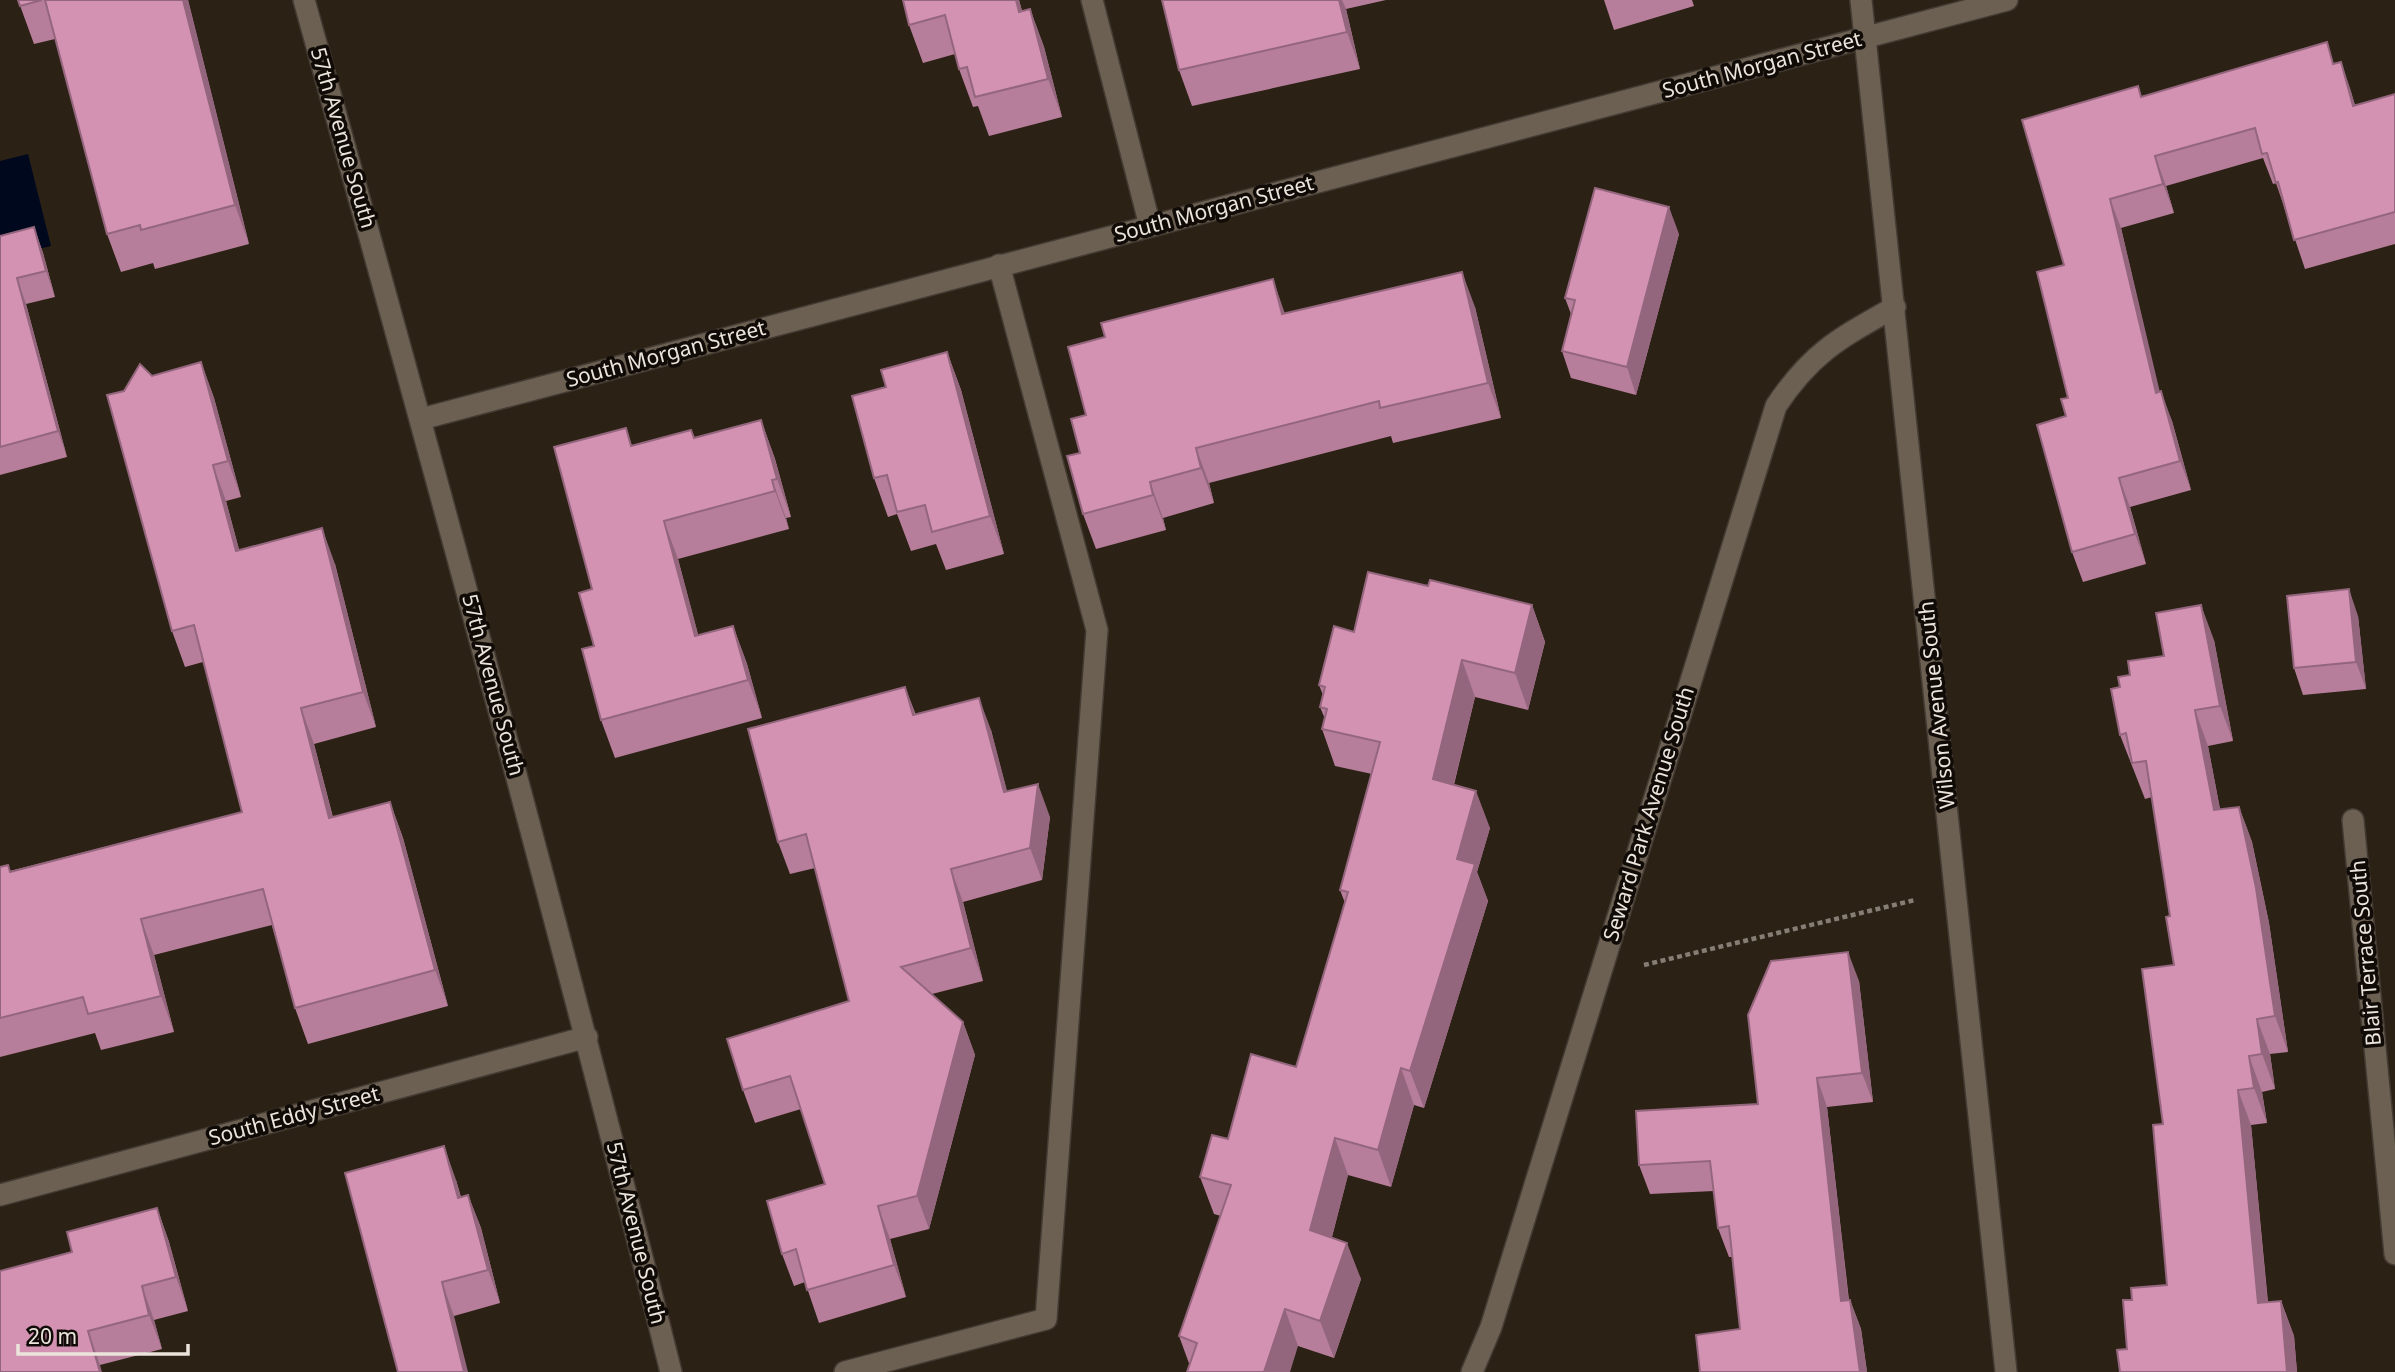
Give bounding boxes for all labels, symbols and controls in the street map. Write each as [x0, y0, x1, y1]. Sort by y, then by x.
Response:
street label: South Morgan Street [1659, 24, 1865, 104]
street label: 57th Avenue South [305, 44, 383, 231]
street label: South Morgan Street [1111, 168, 1317, 248]
street label: South Morgan Street [563, 313, 769, 393]
street label: 57th Avenue South [456, 591, 532, 779]
street label: Wilson Avenue South [1911, 600, 1961, 810]
street label: Seward Park Avenue South [1596, 683, 1700, 944]
street label: Blair Terrace South [2343, 859, 2387, 1047]
street label: South Eddy Street [205, 1079, 383, 1151]
street label: 57th Avenue South [601, 1139, 673, 1327]
scale bar [18, 1312, 187, 1356]
text: 20 m [28, 1322, 77, 1350]

